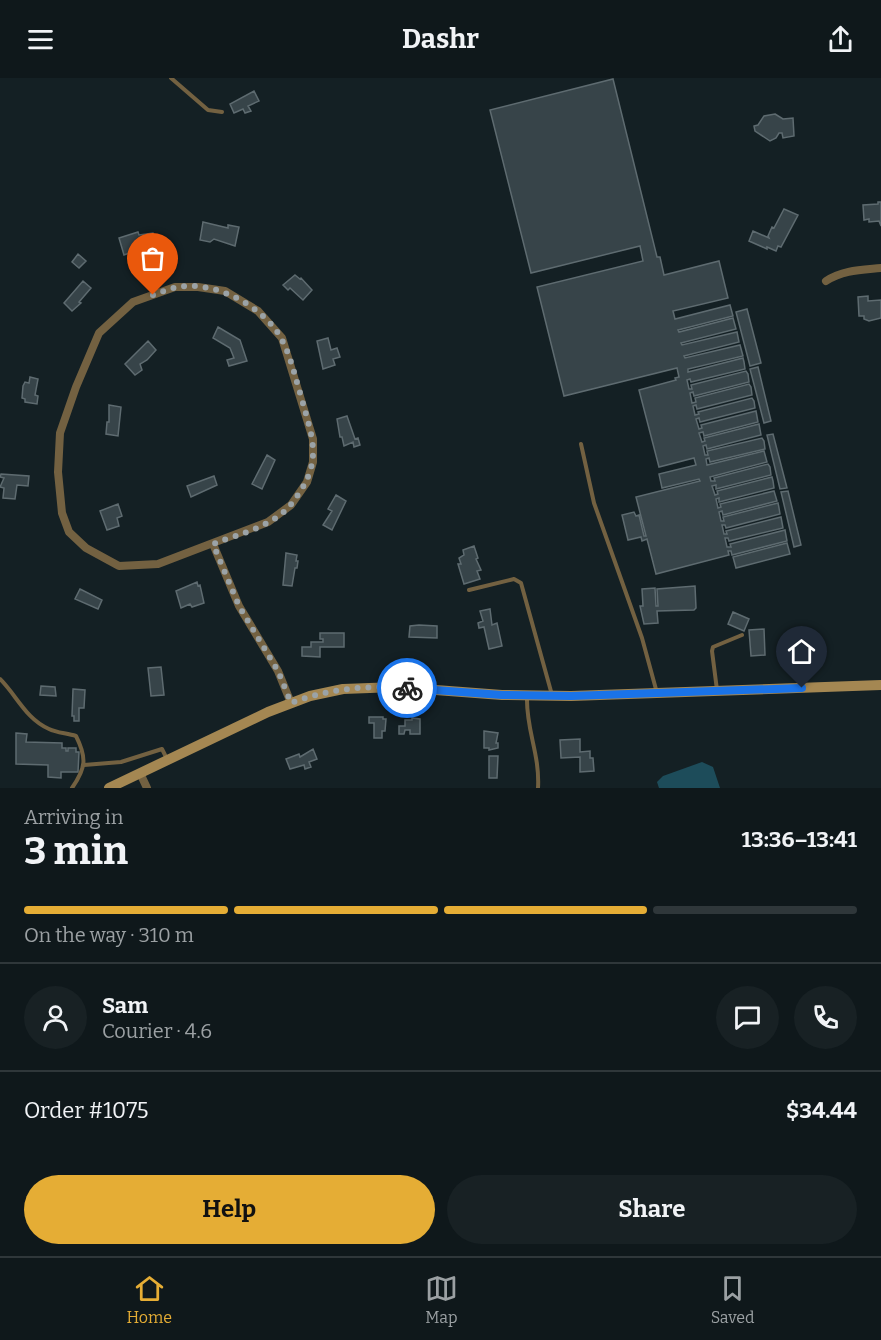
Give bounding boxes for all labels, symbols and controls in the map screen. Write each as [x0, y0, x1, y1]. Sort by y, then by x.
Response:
icon: menu [24, 23, 57, 56]
text: Dashr [402, 23, 479, 55]
icon: share [824, 23, 857, 56]
pin [127, 233, 178, 295]
icon: bag [136, 242, 169, 275]
pin [776, 626, 827, 688]
icon: home [785, 635, 818, 668]
courier [377, 658, 437, 718]
icon: bike [391, 672, 424, 705]
text: Arriving in [24, 805, 123, 829]
text: 13:36–13:41 [742, 826, 857, 853]
text: 3 min [24, 828, 128, 874]
text: On the way · 310 m [24, 923, 194, 947]
button: person [24, 986, 87, 1049]
button: chat [716, 986, 779, 1049]
button: phone [794, 986, 857, 1049]
text: Sam [102, 992, 148, 1019]
text: Courier · 4.6 [102, 1019, 212, 1043]
text: Order #1075 [24, 1097, 149, 1124]
text: $34.44 [786, 1097, 857, 1124]
button: Help [24, 1175, 435, 1244]
button: Share [447, 1175, 857, 1244]
tab: Home [126, 1272, 172, 1327]
tab: Map [425, 1272, 458, 1327]
tab: Saved [711, 1272, 755, 1327]

